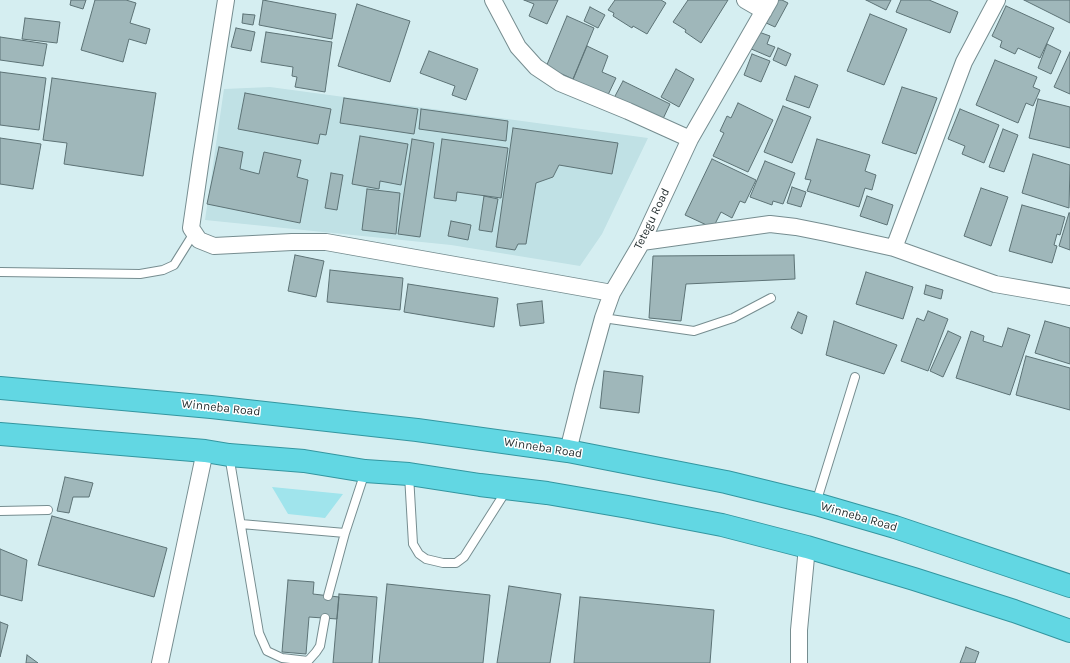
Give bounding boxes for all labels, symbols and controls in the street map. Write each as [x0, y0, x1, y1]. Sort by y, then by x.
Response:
street label: Tetegu Road [631, 186, 673, 252]
street label: Winneba Road [181, 397, 261, 419]
street label: Winneba Road [503, 435, 583, 461]
street label: Winneba Road [819, 499, 899, 535]

